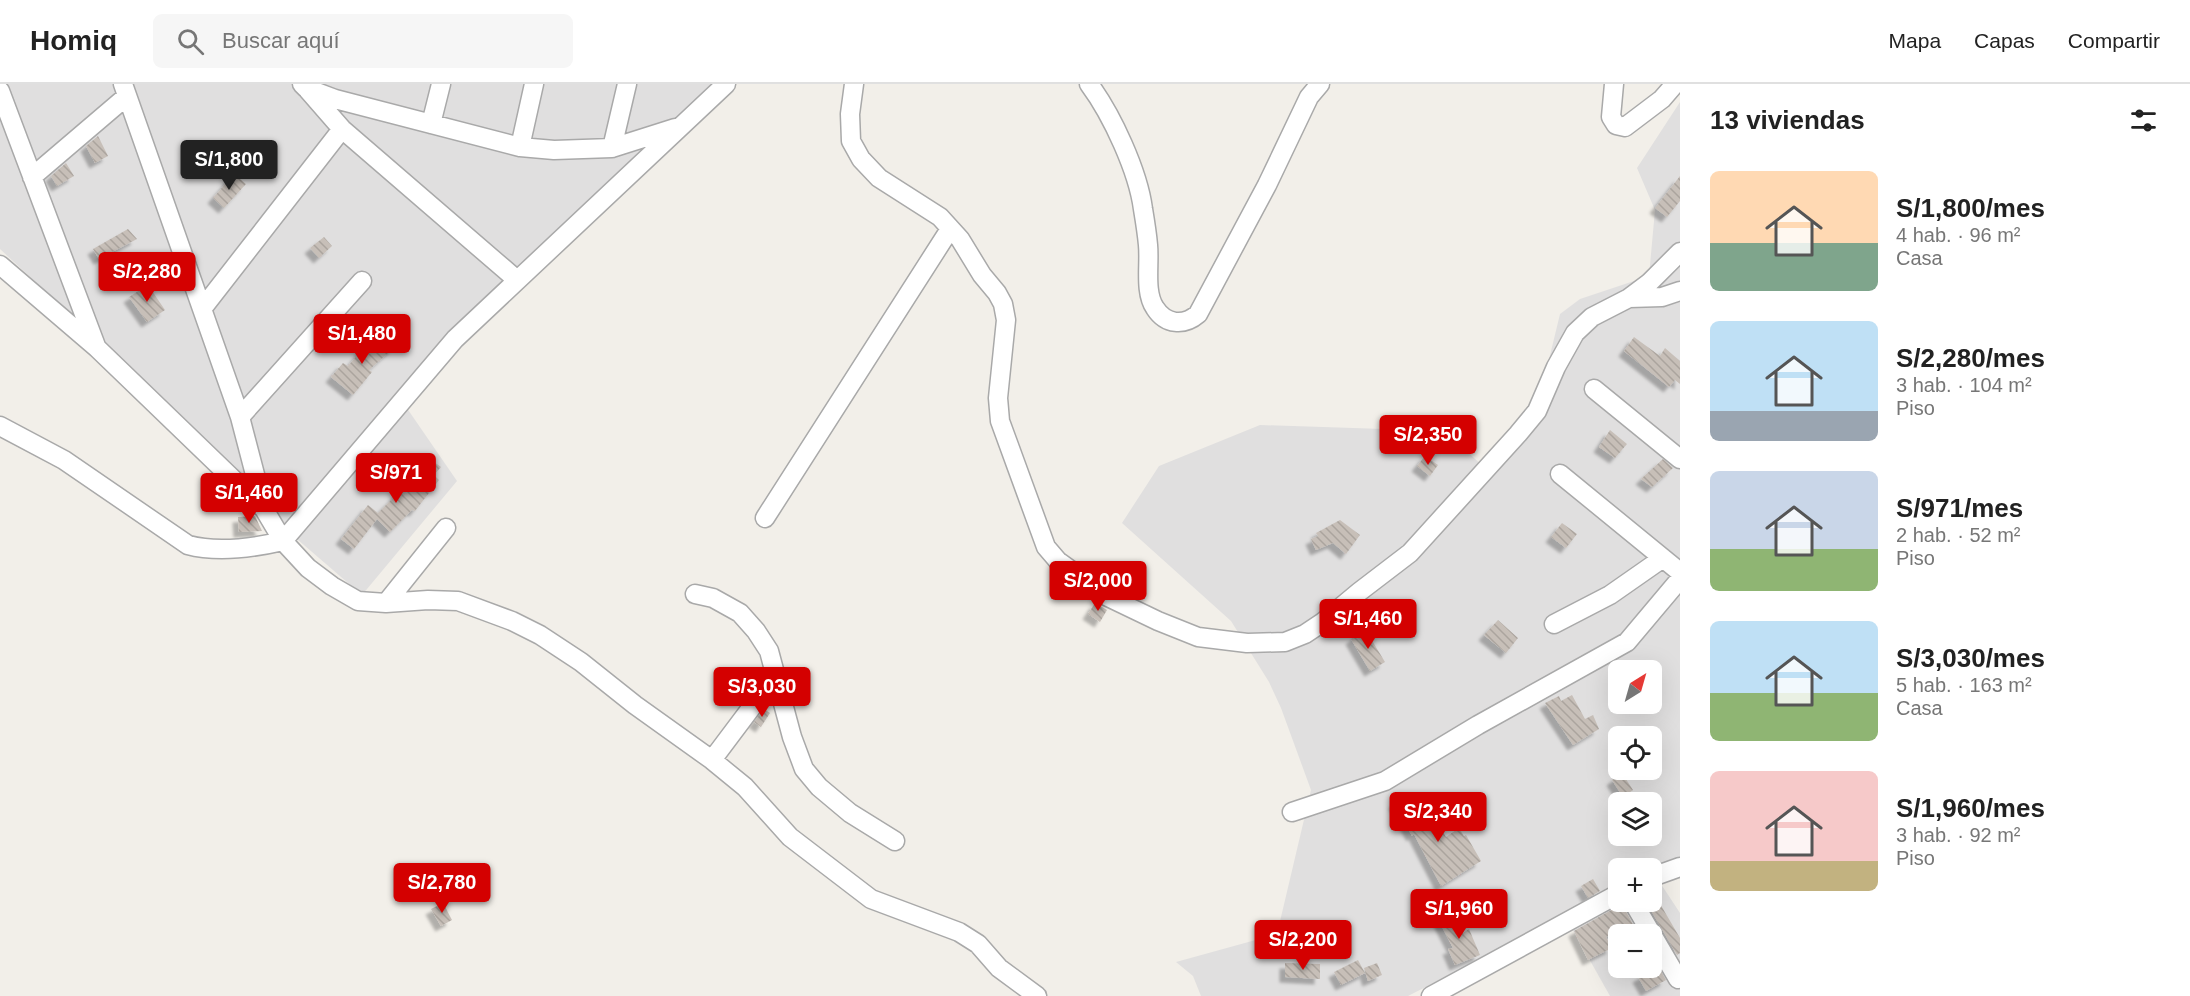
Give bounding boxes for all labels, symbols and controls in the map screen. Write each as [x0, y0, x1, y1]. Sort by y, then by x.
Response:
search box [153, 14, 573, 68]
text: Homiq [30, 25, 117, 56]
icon: search [174, 25, 207, 58]
text: Buscar aquí [222, 28, 340, 53]
text: Mapa [1889, 29, 1941, 52]
text: Capas [1974, 29, 2035, 52]
text: Compartir [2068, 29, 2160, 52]
icon: filters [2127, 104, 2160, 137]
text: 13 viviendas [1710, 105, 1865, 135]
pin: S/1,800 [174, 140, 284, 191]
text: S/1,800 [195, 148, 263, 170]
text: S/1,800/mes [1896, 193, 2045, 223]
icon: home [1758, 195, 1830, 267]
text: 4 hab. · 96 m² [1896, 224, 2021, 246]
text: Casa [1896, 247, 1943, 269]
pin: S/2,280 [92, 252, 202, 303]
text: S/2,280 [113, 260, 181, 282]
pin: S/1,480 [307, 314, 417, 365]
text: S/1,480 [328, 322, 396, 344]
text: S/2,280/mes [1896, 343, 2045, 373]
icon: home [1758, 345, 1830, 417]
text: 3 hab. · 104 m² [1896, 374, 2032, 396]
text: Piso [1896, 397, 1935, 419]
pin: S/2,350 [1373, 415, 1483, 466]
text: S/2,350 [1394, 423, 1462, 445]
pin: S/971 [354, 453, 438, 504]
text: S/971 [370, 461, 422, 483]
pin: S/1,460 [194, 473, 304, 524]
text: S/1,460 [215, 481, 283, 503]
text: S/971/mes [1896, 493, 2023, 523]
icon: home [1758, 495, 1830, 567]
text: 2 hab. · 52 m² [1896, 524, 2021, 546]
text: Piso [1896, 547, 1935, 569]
pin: S/2,000 [1043, 561, 1153, 612]
text: S/2,000 [1064, 569, 1132, 591]
pin: S/1,460 [1313, 599, 1423, 650]
text: S/1,460 [1334, 607, 1402, 629]
text: S/3,030/mes [1896, 643, 2045, 673]
icon: home [1758, 645, 1830, 717]
north arrow [1608, 660, 1662, 714]
map controls [1608, 660, 1662, 978]
pin: S/3,030 [707, 667, 817, 718]
text: 5 hab. · 163 m² [1896, 674, 2032, 696]
text: S/3,030 [728, 675, 796, 697]
text: Casa [1896, 697, 1943, 719]
button: locate [1608, 726, 1662, 780]
pin: S/2,340 [1383, 792, 1493, 843]
button: layers [1608, 792, 1662, 846]
text: S/1,960/mes [1896, 793, 2045, 823]
icon: home [1758, 795, 1830, 867]
text: S/2,340 [1404, 800, 1472, 822]
text: 3 hab. · 92 m² [1896, 824, 2021, 846]
text: Piso [1896, 847, 1935, 869]
button: + [1608, 858, 1662, 912]
pin: S/2,780 [387, 863, 497, 914]
text: S/2,780 [408, 871, 476, 893]
pin: S/1,960 [1404, 889, 1514, 940]
text: S/1,960 [1425, 897, 1493, 919]
pin: S/2,200 [1248, 920, 1358, 971]
button: − [1608, 924, 1662, 978]
text: S/2,200 [1269, 928, 1337, 950]

